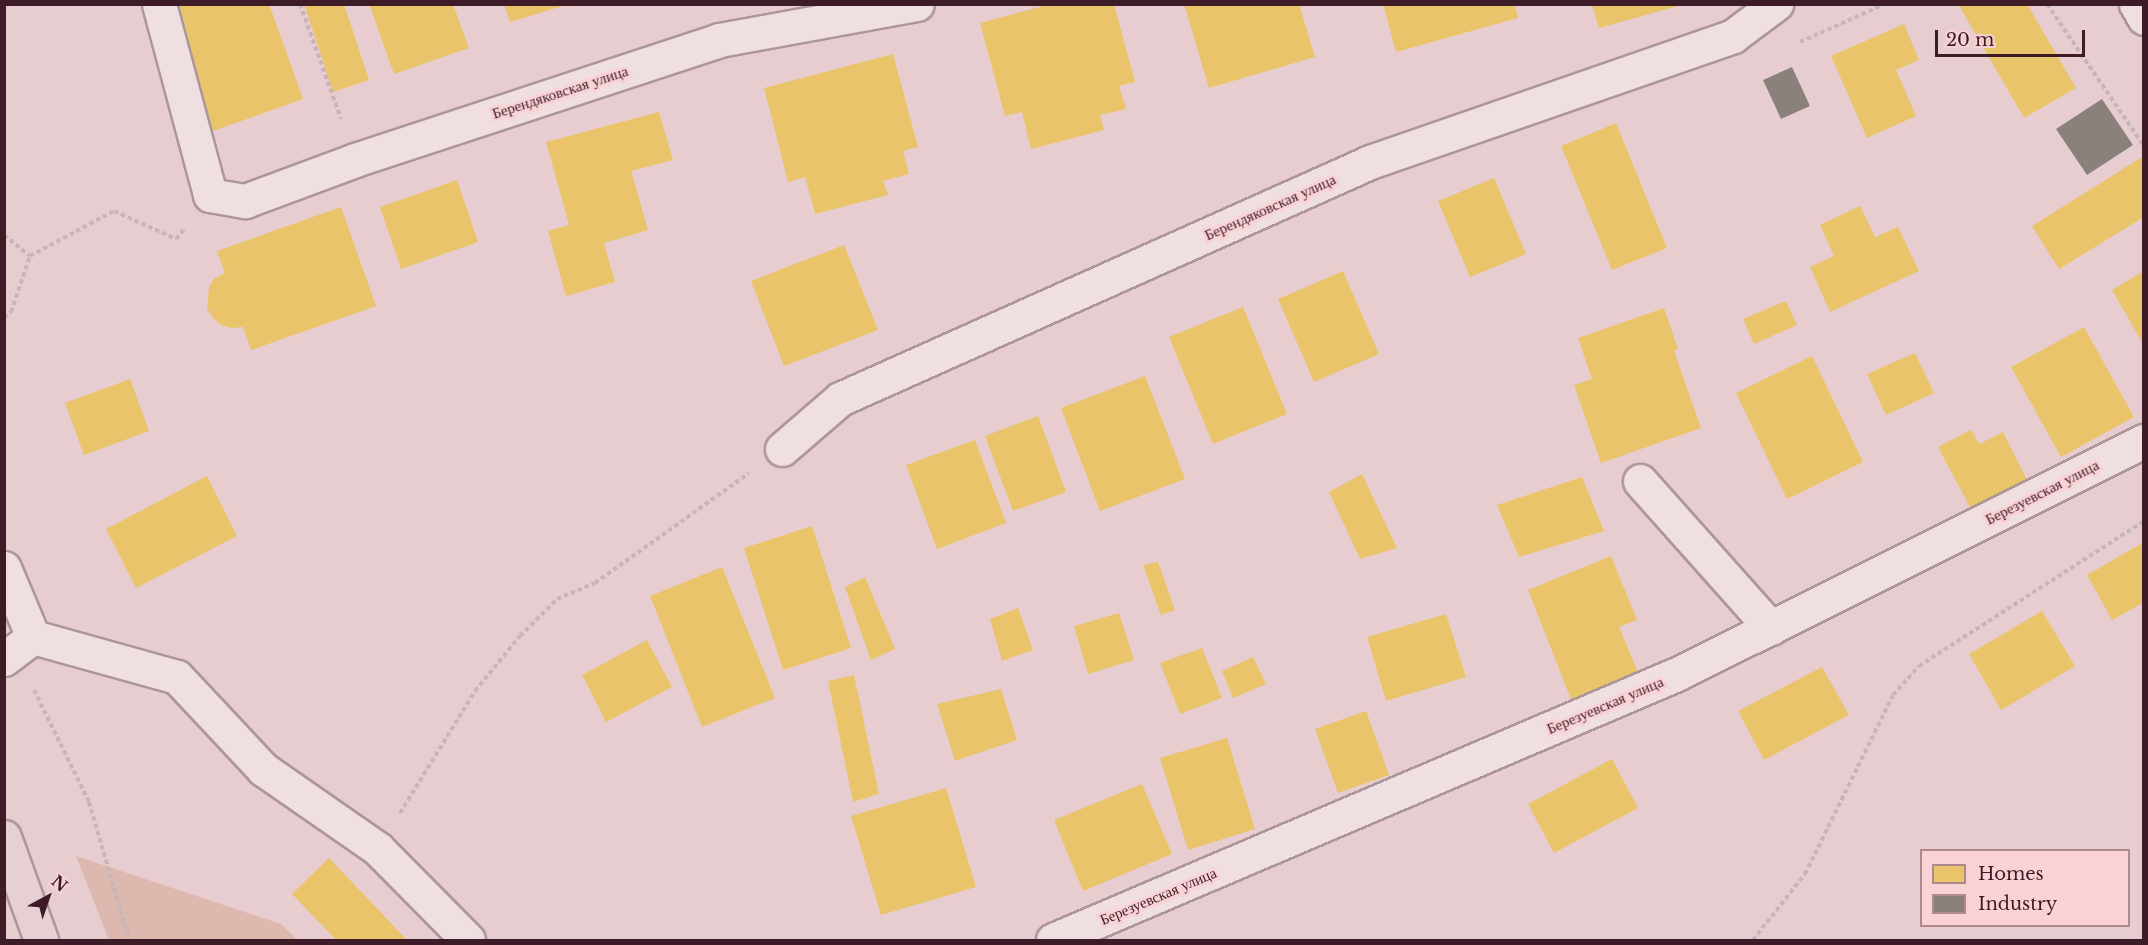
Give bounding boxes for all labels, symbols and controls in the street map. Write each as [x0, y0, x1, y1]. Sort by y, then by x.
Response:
scale bar [1938, 18, 2088, 56]
text: 20 m [1946, 29, 1994, 51]
street label: Берендяковская улица [490, 62, 630, 122]
street label: Берендяковская улица [1202, 170, 1338, 244]
street label: Березуевская улица [1982, 456, 2102, 528]
street label: Березуевская улица [1544, 672, 1666, 738]
legend [1920, 849, 2130, 927]
street label: Березуевская улица [1097, 863, 1219, 929]
text: Homes [1978, 863, 2044, 885]
north arrow [18, 867, 78, 927]
text: N [47, 871, 72, 896]
text: Industry [1978, 893, 2057, 915]

